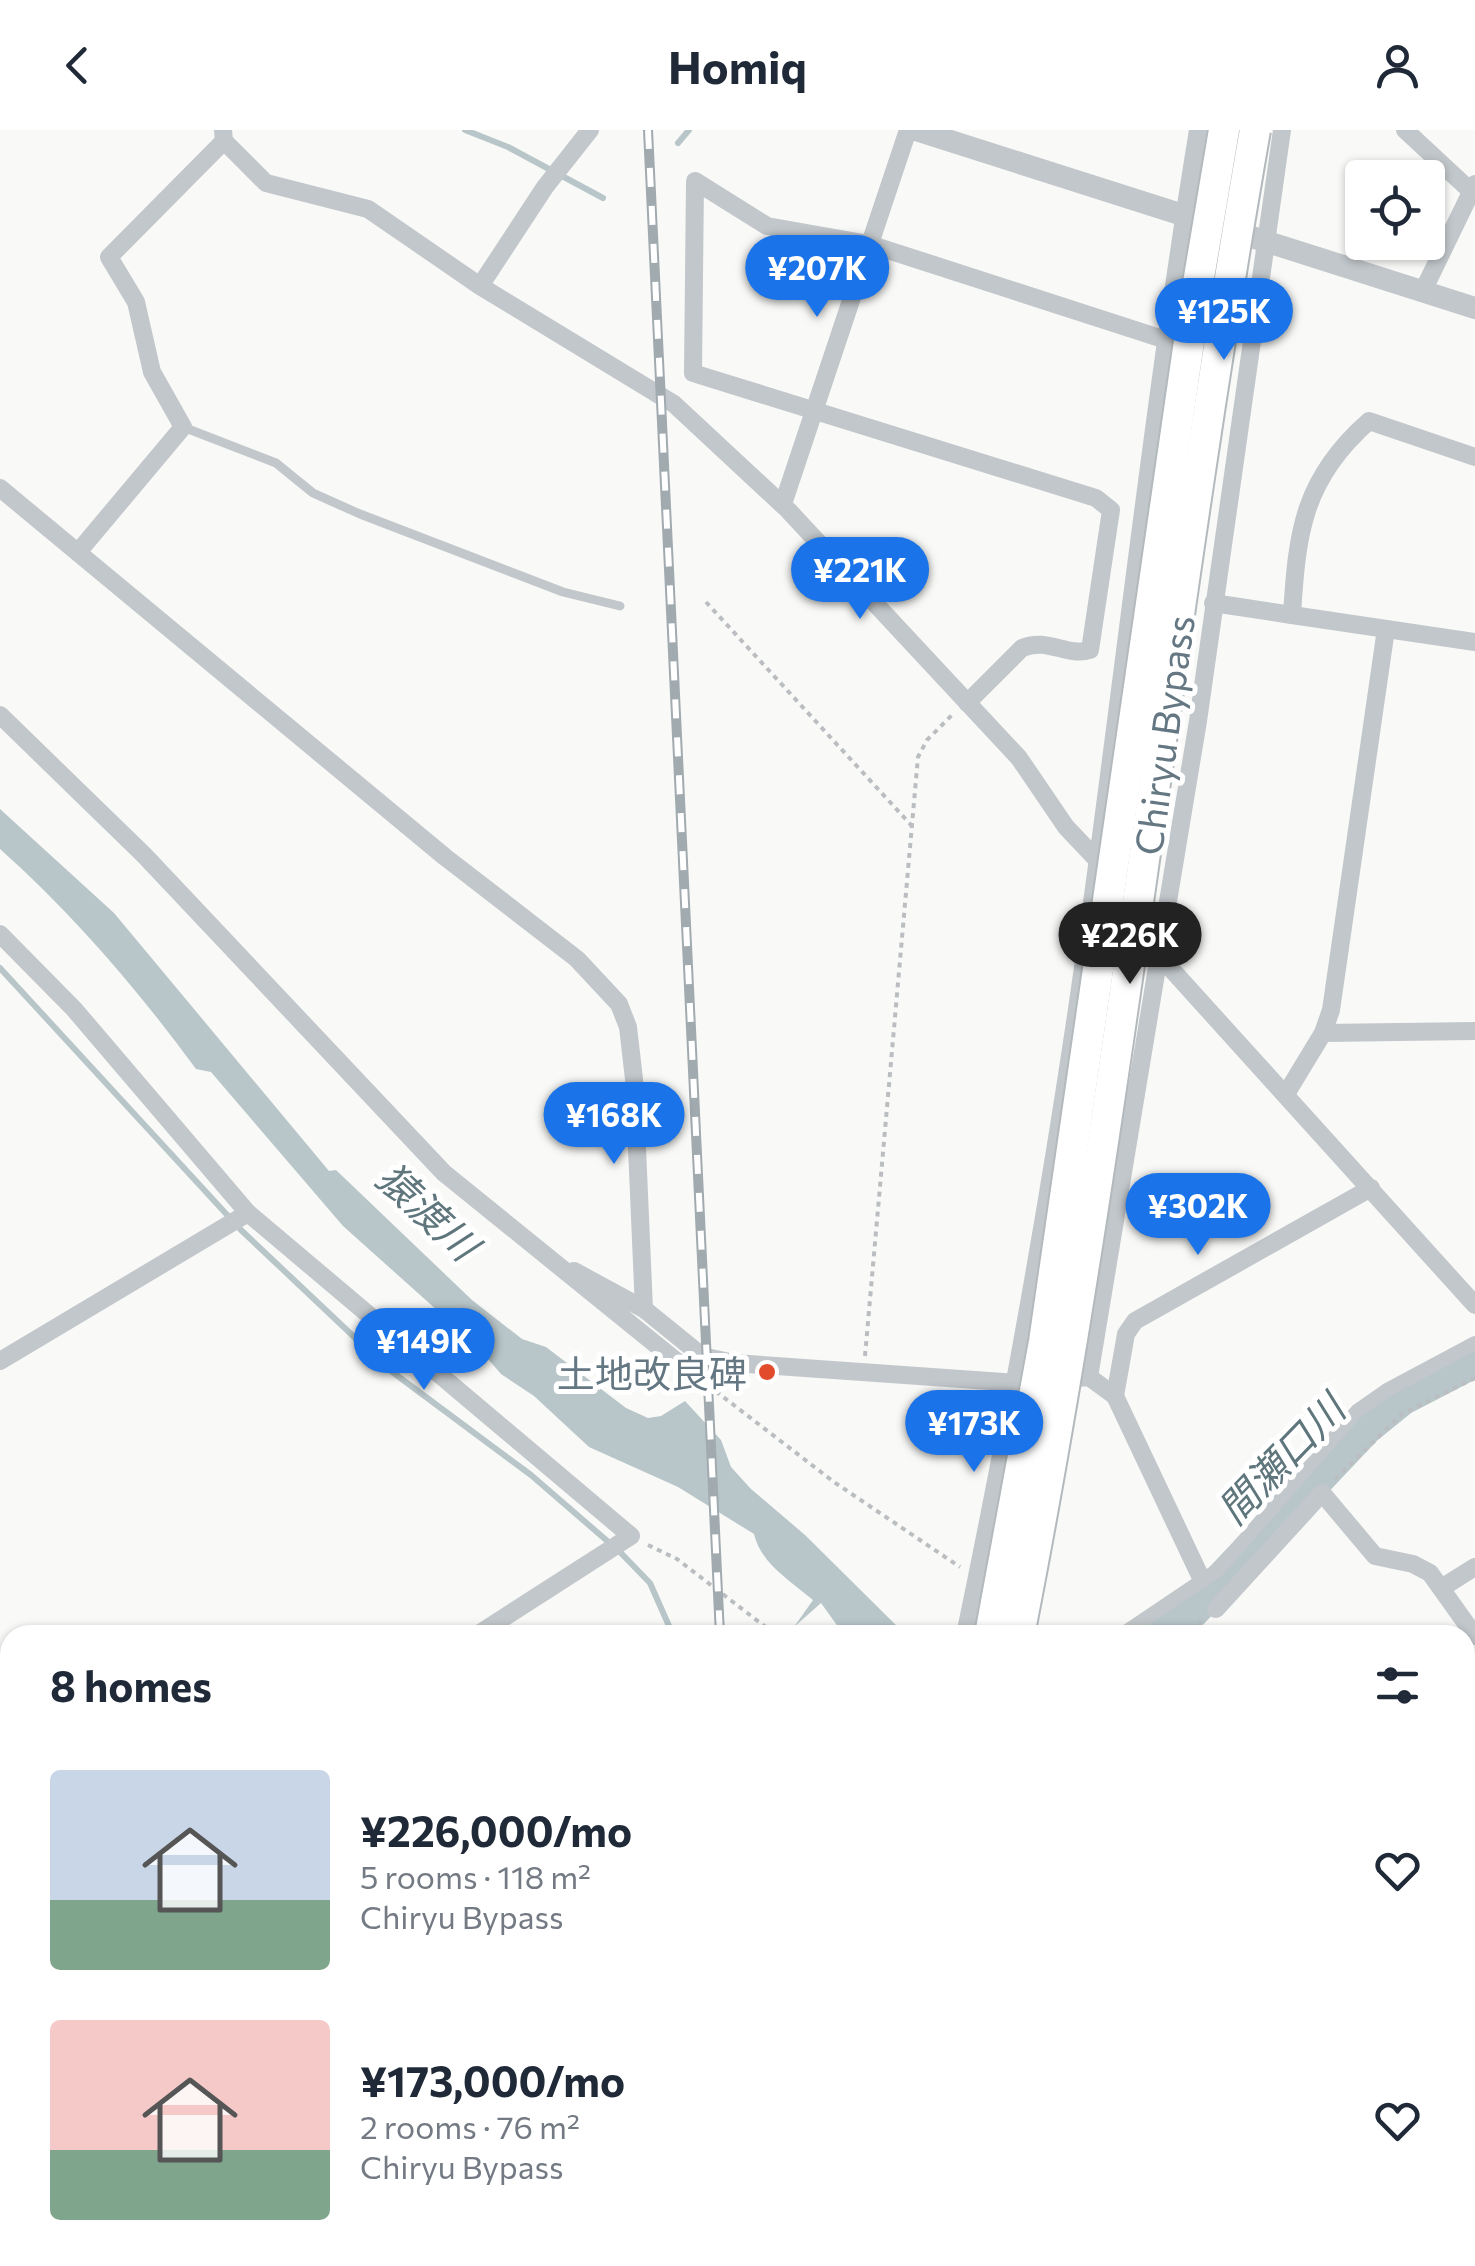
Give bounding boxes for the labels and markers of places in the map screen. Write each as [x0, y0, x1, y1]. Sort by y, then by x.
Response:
pin: ¥207K [747, 235, 887, 320]
pin: ¥125K [1154, 278, 1294, 363]
pin: ¥221K [790, 537, 930, 622]
pin: ¥226K [1060, 902, 1200, 987]
pin: ¥168K [544, 1082, 684, 1167]
pin: ¥302K [1128, 1173, 1268, 1258]
pin: ¥149K [354, 1308, 494, 1393]
place label: 土地改良碑 [557, 1349, 747, 1396]
marker: 土地改良碑 [756, 1361, 778, 1383]
pin: ¥173K [904, 1390, 1044, 1475]

